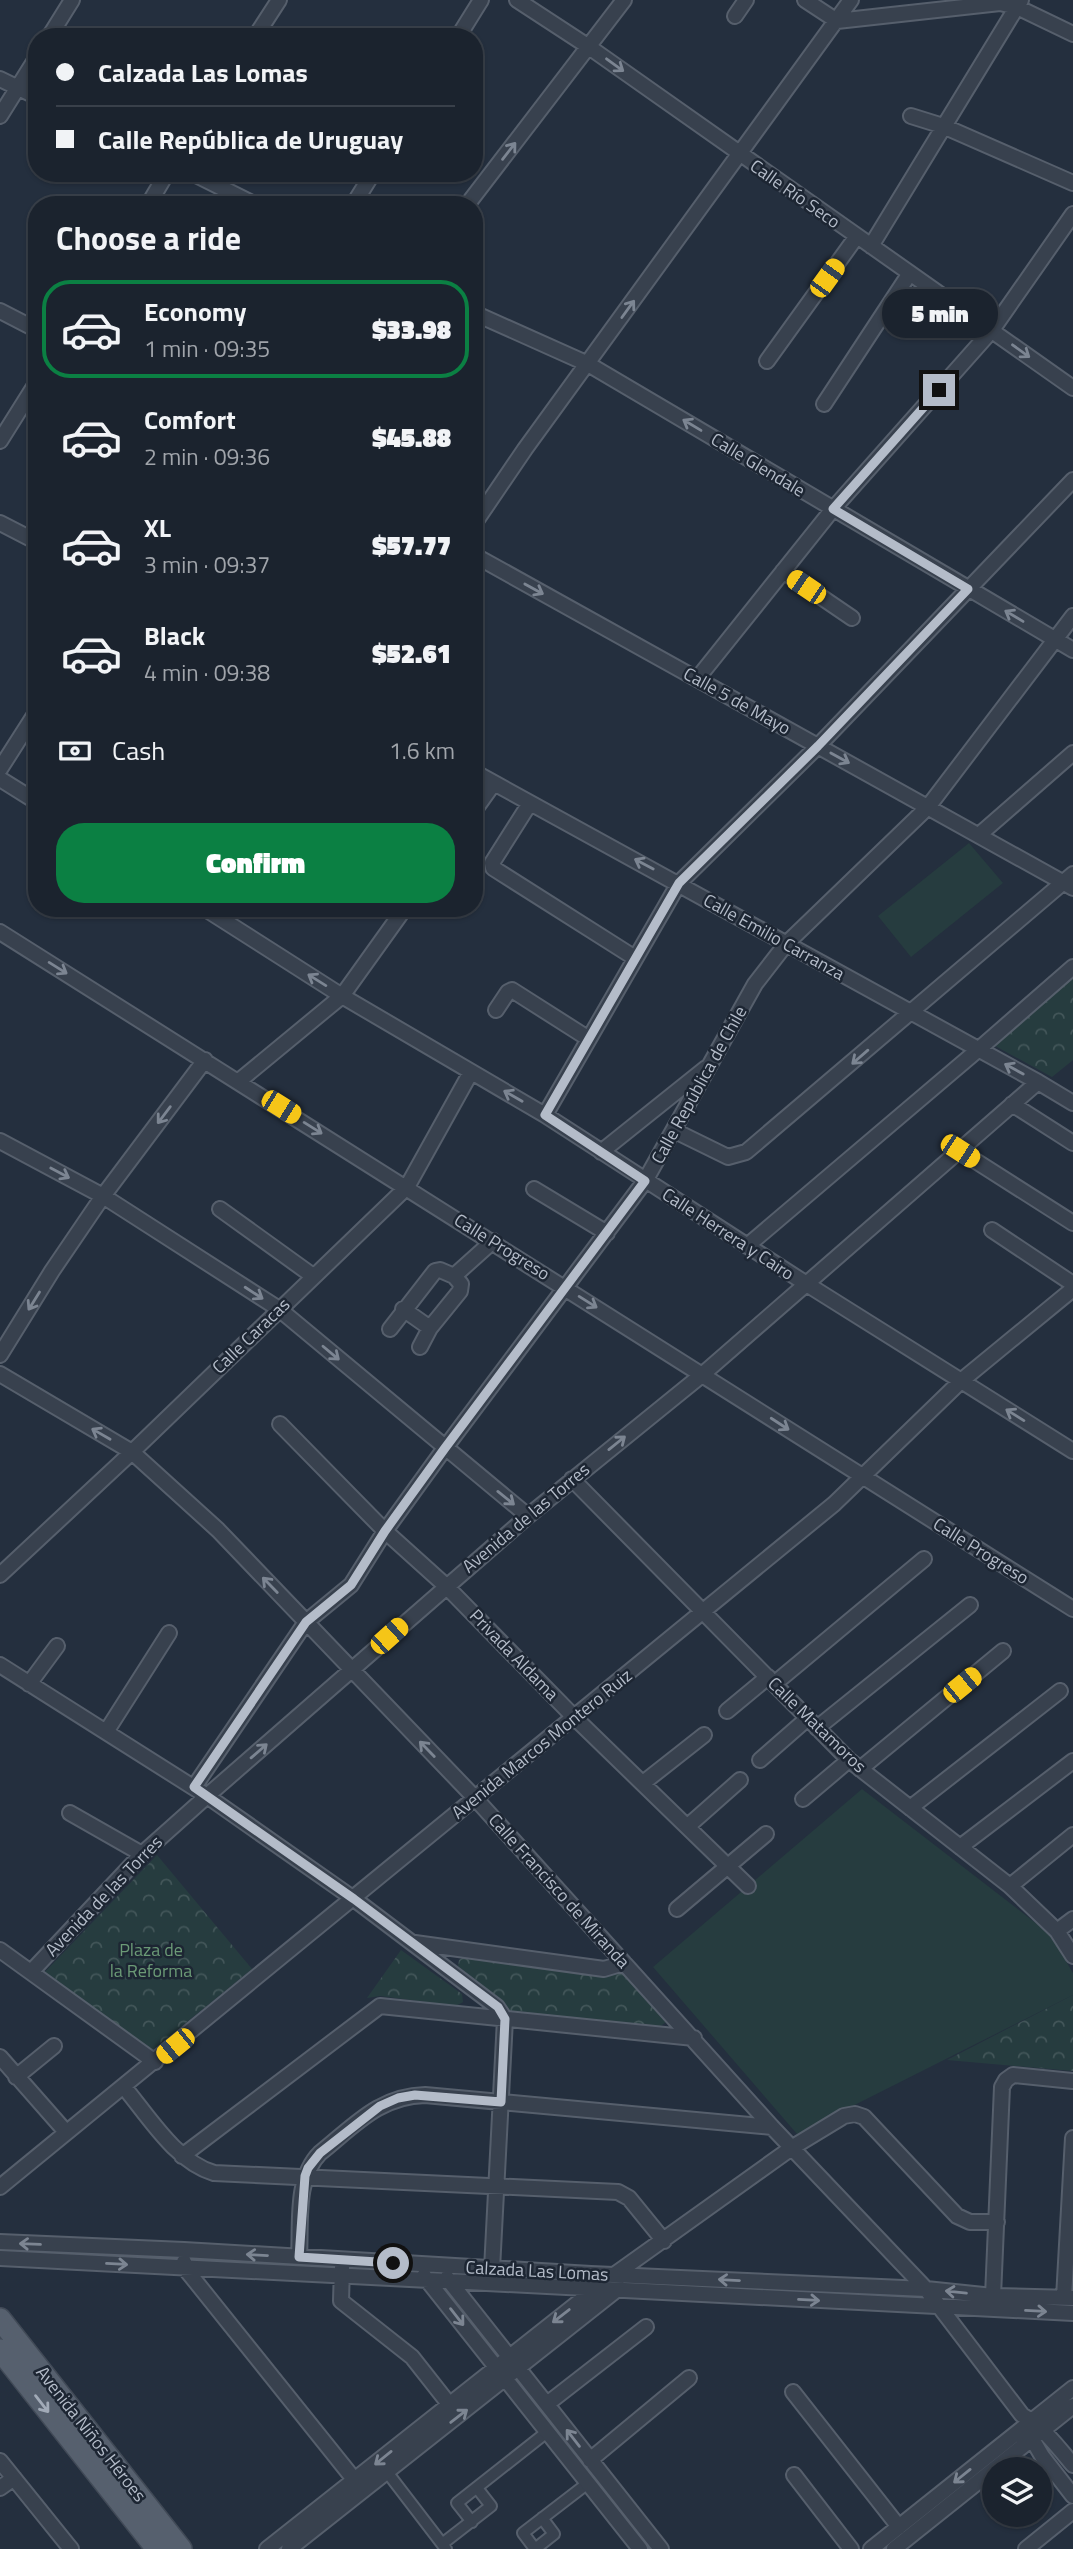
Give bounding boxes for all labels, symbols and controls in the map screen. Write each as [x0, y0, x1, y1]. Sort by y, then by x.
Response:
text: Calzada Las Lomas [98, 53, 308, 92]
one-way arrow [605, 58, 624, 72]
text: Calle República de Uruguay [98, 120, 403, 159]
one-way arrow [501, 142, 516, 161]
street label: Calle Río Seco [745, 152, 846, 235]
text: Choose a ride [56, 214, 241, 262]
car [807, 255, 848, 301]
callout: 5 min [881, 288, 997, 338]
text: Economy [144, 292, 246, 331]
text: 5 min [911, 296, 969, 331]
icon: car [60, 298, 123, 361]
one-way arrow [621, 300, 635, 319]
text: $33.98 [372, 310, 451, 349]
text: 1 min · 09:35 [144, 331, 270, 366]
one-way arrow [1011, 344, 1030, 358]
route end [923, 374, 955, 406]
text: Comfort [144, 400, 236, 439]
icon: car [60, 406, 123, 469]
text: $45.88 [372, 418, 451, 457]
one-way arrow [682, 418, 702, 432]
street label: Calle Glendale [706, 426, 811, 503]
text: 2 min · 09:36 [144, 439, 270, 474]
text: XL [144, 508, 171, 547]
icon: car [60, 514, 123, 577]
text: $57.77 [372, 526, 451, 565]
text: 3 min · 09:37 [144, 547, 270, 582]
car [783, 567, 830, 607]
one-way arrow [523, 583, 544, 596]
one-way arrow [1004, 609, 1024, 623]
text: Black [144, 616, 205, 655]
icon: car [60, 622, 123, 685]
text: $52.61 [372, 634, 451, 673]
text: 4 min · 09:38 [144, 655, 270, 690]
street label: Calle 5 de Mayo [679, 660, 796, 741]
text: Cash [112, 731, 165, 770]
icon: cash [56, 732, 94, 770]
text: 1.6 km [389, 733, 455, 768]
one-way arrow [829, 752, 850, 765]
button: Confirm [56, 823, 455, 903]
one-way arrow [634, 857, 654, 871]
street label: Calle Emilio Carranza [699, 886, 850, 987]
one-way arrow [47, 961, 67, 975]
one-way arrow [308, 973, 327, 988]
street label: Calle República de Chile [644, 1001, 753, 1169]
one-way arrow [851, 1049, 869, 1065]
one-way arrow [1005, 1062, 1025, 1076]
car [258, 1087, 305, 1127]
one-way arrow [503, 1089, 523, 1103]
one-way arrow [157, 1105, 172, 1123]
one-way arrow [303, 1120, 322, 1135]
car [937, 1131, 984, 1171]
one-way arrow [49, 1167, 70, 1181]
street label: Calle Herrera y Cairo [657, 1181, 800, 1287]
street label: Calle Progreso [449, 1206, 555, 1287]
one-way arrow [243, 1286, 263, 1300]
one-way arrow [26, 1290, 40, 1310]
street label: Calle Caracas [205, 1291, 296, 1380]
one-way arrow [578, 1295, 598, 1309]
one-way arrow [322, 1345, 340, 1361]
one-way arrow [1006, 1408, 1026, 1422]
one-way arrow [770, 1417, 790, 1431]
one-way arrow [92, 1427, 112, 1441]
one-way arrow [607, 1435, 625, 1450]
street label: Avenida de las Torres [456, 1456, 595, 1579]
one-way arrow [497, 1491, 515, 1506]
street label: Calle Progreso [928, 1510, 1034, 1591]
one-way arrow [262, 1577, 279, 1594]
street label: Privada Aldama [464, 1603, 565, 1707]
car [367, 1614, 412, 1658]
street label: Avenida Marcos Montero Ruiz [446, 1662, 638, 1825]
car [940, 1664, 985, 1706]
street label: Calle Matamoros [762, 1670, 873, 1779]
one-way arrow [419, 1741, 436, 1758]
one-way arrow [249, 1743, 267, 1759]
street label: Calle Francisco de Miranda [482, 1807, 637, 1974]
street label: Avenida de las Torres [39, 1829, 169, 1962]
park label: Plaza de la Reforma [110, 1936, 192, 1984]
car [153, 2025, 198, 2067]
one-way arrow [19, 2237, 42, 2250]
route start [377, 2247, 409, 2279]
one-way arrow [246, 2248, 269, 2261]
street label: Calzada Las Lomas [465, 2253, 609, 2288]
one-way arrow [105, 2257, 128, 2270]
one-way arrow [718, 2274, 741, 2287]
one-way arrow [945, 2285, 968, 2298]
one-way arrow [797, 2293, 820, 2306]
one-way arrow [1025, 2305, 1047, 2318]
one-way arrow [449, 2308, 464, 2326]
one-way arrow [552, 2309, 571, 2324]
street label: Avenida Niños Héroes [30, 2360, 153, 2507]
one-way arrow [34, 2394, 50, 2412]
one-way arrow [449, 2409, 467, 2424]
one-way arrow [566, 2429, 581, 2447]
one-way arrow [374, 2450, 392, 2465]
map controls [982, 2457, 1052, 2527]
button: layers [982, 2457, 1052, 2527]
one-way arrow [953, 2468, 972, 2483]

